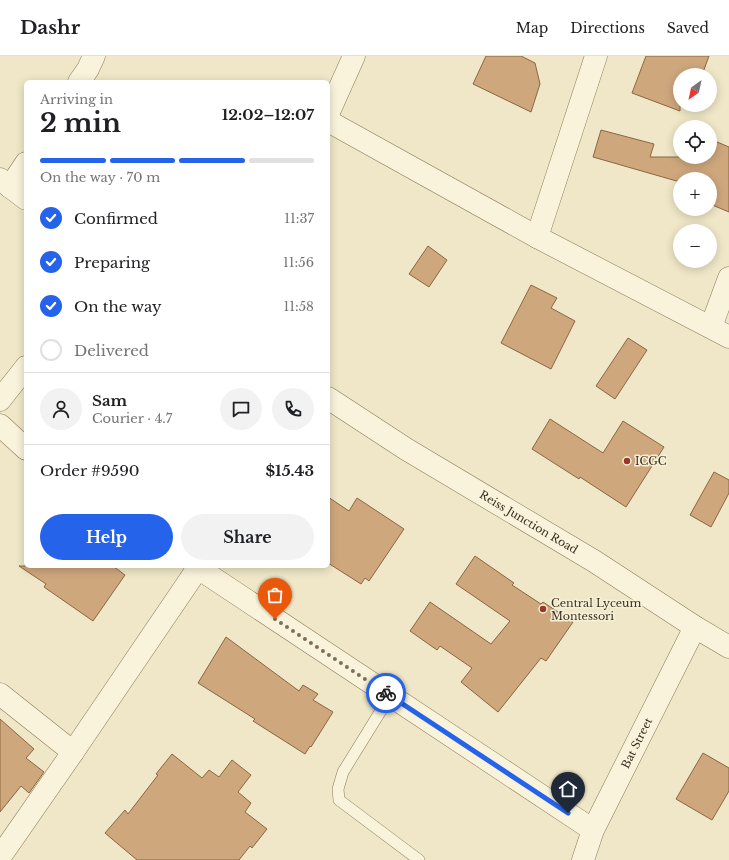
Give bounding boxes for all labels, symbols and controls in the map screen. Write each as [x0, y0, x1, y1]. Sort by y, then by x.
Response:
text: Dashr [20, 16, 80, 39]
text: Map [516, 19, 548, 37]
text: Directions [570, 19, 645, 37]
text: Saved [667, 19, 709, 37]
north arrow [673, 68, 717, 112]
map controls [673, 68, 717, 268]
text: Arriving in [40, 91, 113, 108]
text: 12:02–12:07 [222, 105, 314, 124]
text: 2 min [40, 107, 121, 139]
button: locate [673, 120, 717, 164]
text: On the way · 70 m [40, 169, 160, 186]
button: + [673, 172, 717, 216]
icon: check [40, 207, 62, 229]
text: Confirmed [74, 209, 158, 228]
text: 11:37 [284, 210, 314, 227]
button: − [673, 224, 717, 268]
icon: check [40, 251, 62, 273]
text: Preparing [74, 253, 150, 272]
text: 11:56 [283, 254, 314, 271]
icon: check [40, 295, 62, 317]
text: On the way [74, 297, 162, 316]
text: 11:58 [283, 298, 314, 315]
text: Delivered [74, 341, 149, 360]
button: person [40, 388, 82, 430]
button: chat [220, 388, 262, 430]
button: phone [272, 388, 314, 430]
text: Sam [92, 391, 127, 410]
text: Courier · 4.7 [92, 410, 172, 427]
place label: ICGC [635, 454, 667, 468]
marker: ICGC [622, 456, 632, 466]
text: Order #9590 [40, 461, 140, 480]
text: $15.43 [265, 461, 314, 480]
street label: Reiss Junction Road [477, 487, 581, 557]
button: Help [40, 514, 173, 560]
button: Share [181, 514, 314, 560]
pin [258, 578, 292, 619]
icon: bag [264, 584, 286, 606]
place label: Central Lyceum Montessori [551, 596, 641, 623]
marker: Central Lyceum Montessori [538, 604, 548, 614]
courier [366, 673, 406, 713]
icon: bike [375, 682, 397, 704]
street label: Bat Street [618, 715, 656, 771]
pin [551, 772, 585, 813]
icon: home [557, 778, 579, 800]

